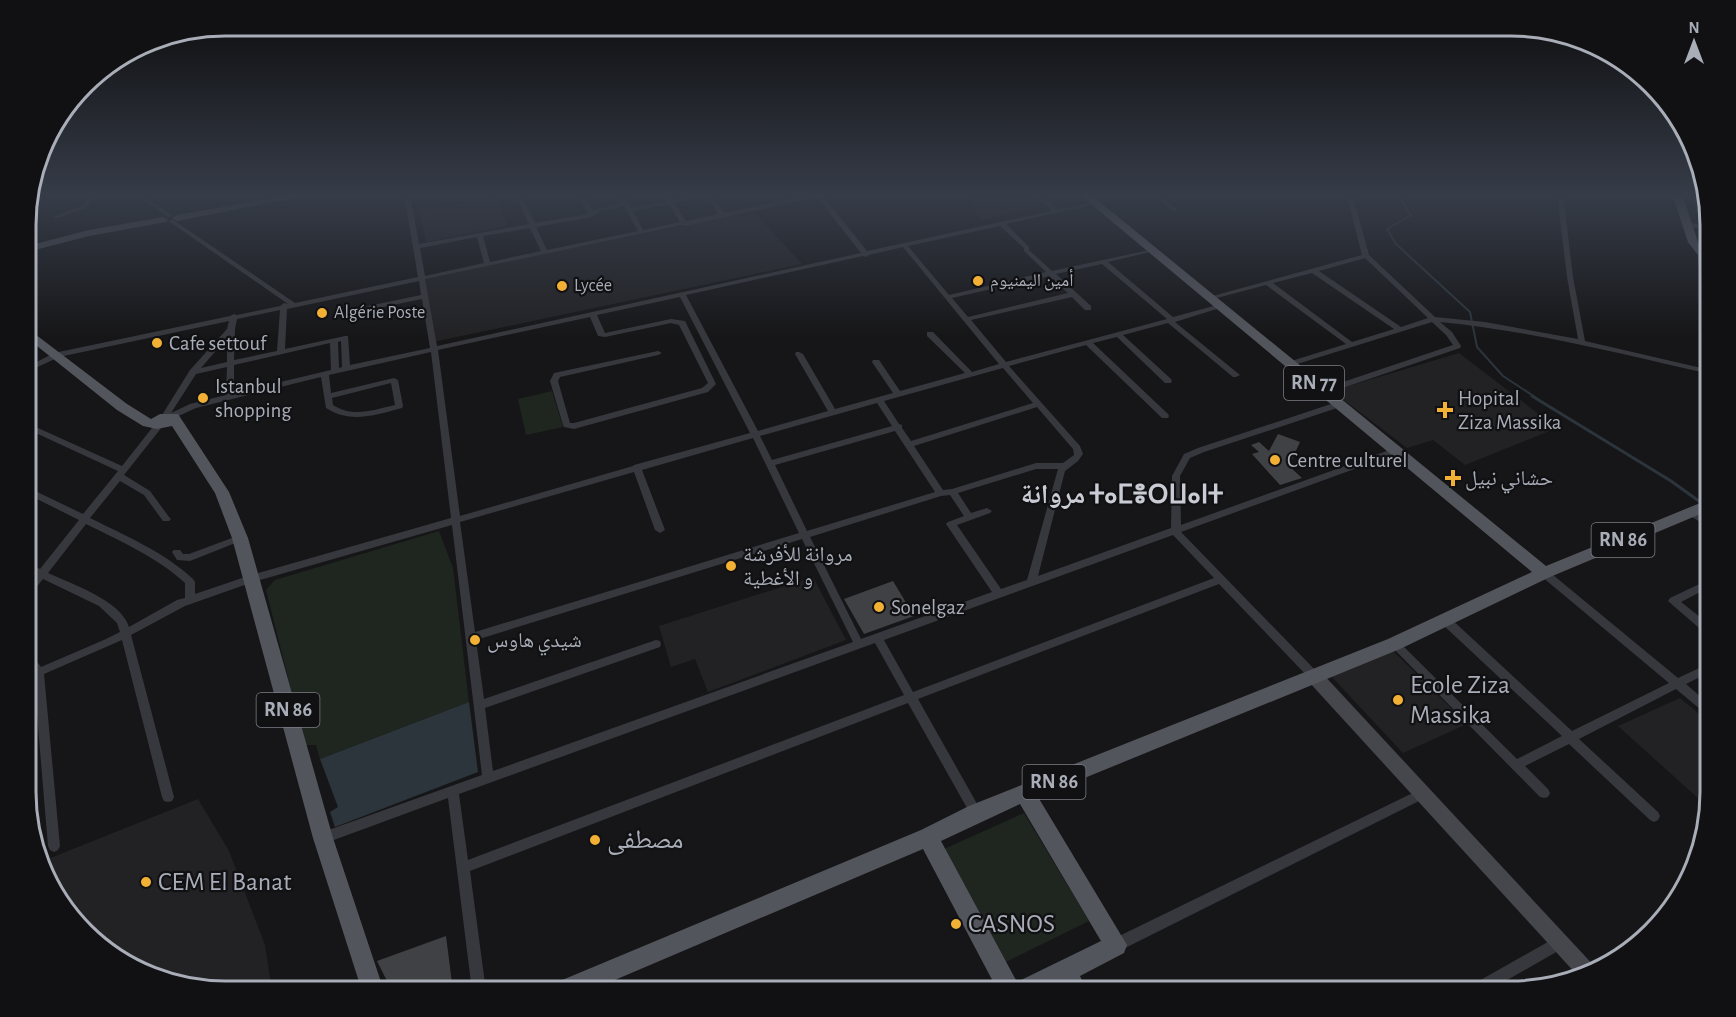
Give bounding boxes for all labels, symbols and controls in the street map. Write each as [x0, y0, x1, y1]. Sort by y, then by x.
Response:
north arrow [1664, 12, 1724, 72]
text: N [1688, 20, 1700, 36]
place label: أمين اليمنيوم [990, 269, 1073, 292]
marker: أمين اليمنيوم [971, 274, 985, 288]
place label: Lycée [574, 277, 612, 295]
marker: Lycée [555, 279, 569, 293]
place label: Algérie Poste [334, 304, 425, 322]
marker: Algérie Poste [315, 306, 329, 320]
place label: Cafe settouf [169, 333, 268, 354]
marker: Cafe settouf [150, 336, 164, 350]
road number: RN 77 [1284, 366, 1344, 400]
place label: Istanbul shopping [215, 376, 292, 421]
place label: Hopital Ziza Massika [1458, 388, 1562, 433]
marker: Istanbul shopping [196, 391, 210, 405]
marker: Hopital Ziza Massika [1436, 401, 1454, 419]
place label: Centre culturel [1287, 450, 1407, 471]
marker: Centre culturel [1268, 453, 1282, 467]
place label: حشاني نبيل [1465, 468, 1553, 494]
marker: حشاني نبيل [1446, 471, 1460, 485]
district label: مروانة ⵜⴰⵎⴻⵔⵡⴰⵏⵜ [1021, 481, 1223, 509]
road number: RN 86 [1592, 523, 1654, 557]
place label: مروانة للأفرشة و الأغطية [743, 544, 853, 589]
marker: مروانة للأفرشة و الأغطية [724, 559, 738, 573]
place label: Sonelgaz [891, 597, 965, 618]
marker: Sonelgaz [872, 600, 886, 614]
place label: شيدي هاوس [487, 630, 582, 656]
marker: شيدي هاوس [468, 633, 482, 647]
place label: Ecole Ziza Massika [1410, 672, 1510, 728]
road number: RN 86 [256, 693, 320, 727]
marker: Ecole Ziza Massika [1391, 693, 1405, 707]
road number: RN 86 [1022, 765, 1086, 799]
place label: مصطفى [607, 827, 683, 855]
marker: مصطفى [588, 833, 602, 847]
place label: CEM El Banat [158, 869, 292, 895]
marker: CEM El Banat [139, 875, 153, 889]
place label: CASNOS [968, 911, 1055, 937]
marker: CASNOS [949, 917, 963, 931]

